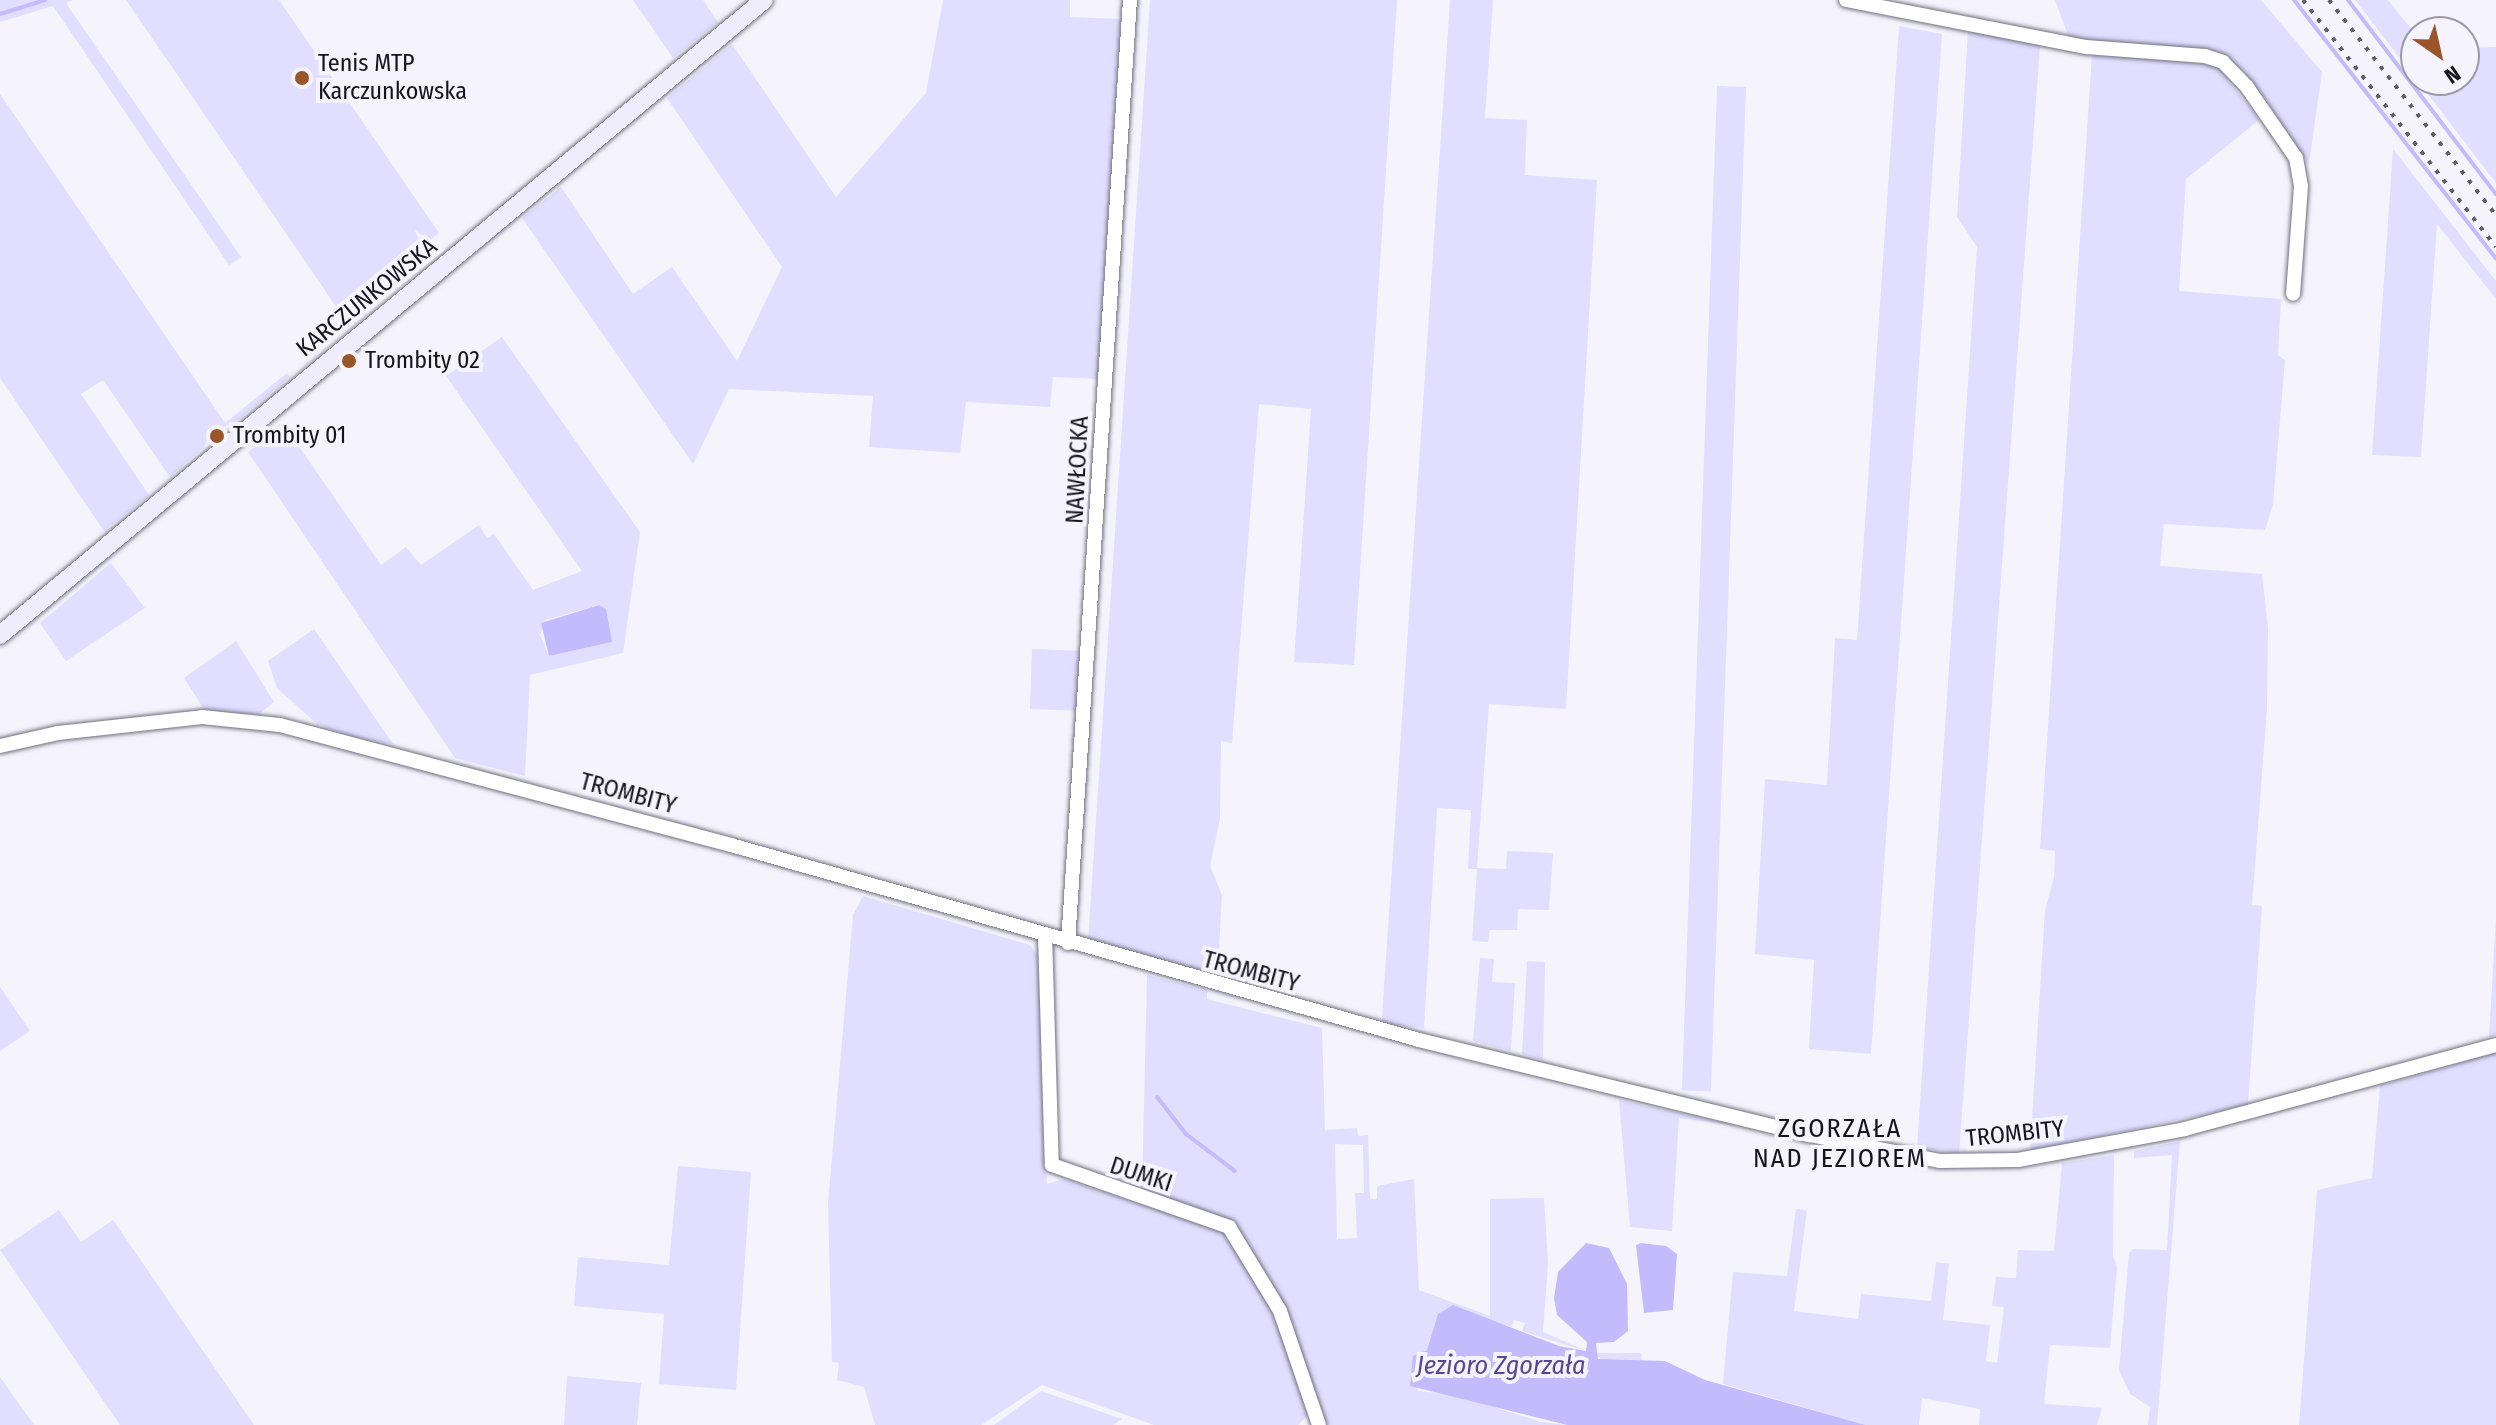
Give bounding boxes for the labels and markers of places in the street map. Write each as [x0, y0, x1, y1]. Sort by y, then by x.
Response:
place label: Tenis MTP Karczunkowska [318, 50, 467, 106]
marker: Tenis MTP Karczunkowska [293, 69, 311, 87]
place label: Trombity 02 [365, 347, 480, 375]
marker: Trombity 02 [340, 352, 358, 370]
place label: Trombity 01 [233, 422, 346, 450]
marker: Trombity 01 [208, 427, 226, 445]

